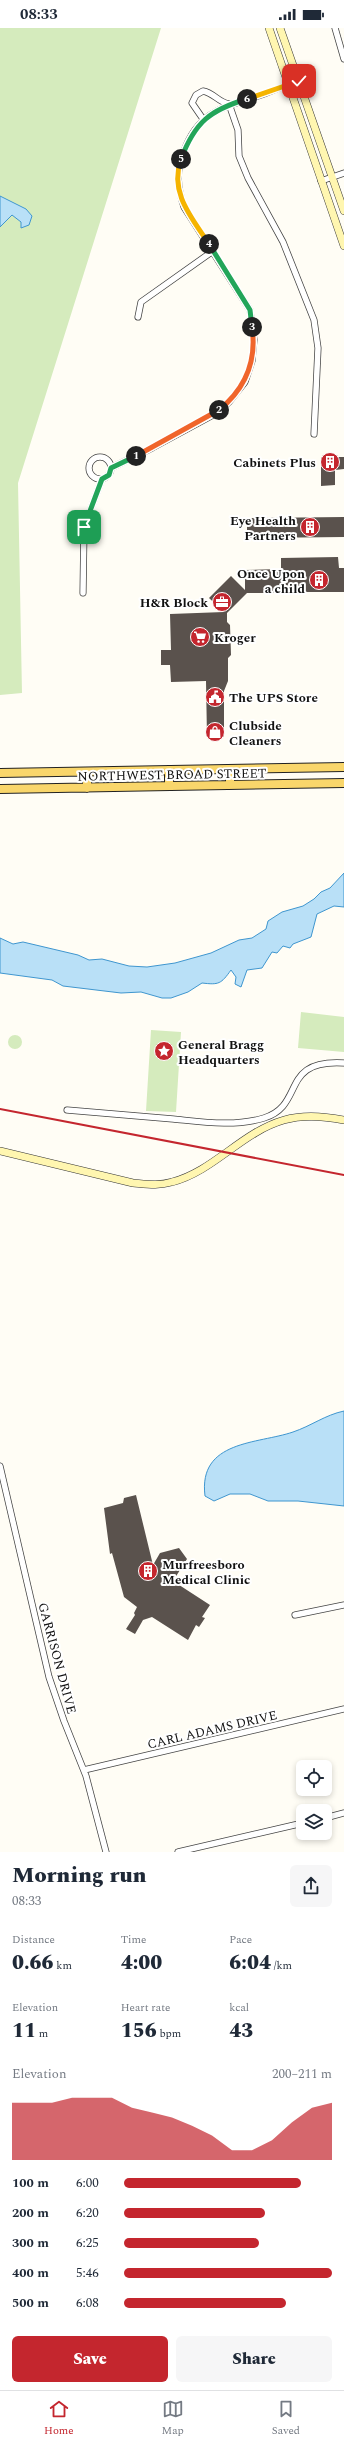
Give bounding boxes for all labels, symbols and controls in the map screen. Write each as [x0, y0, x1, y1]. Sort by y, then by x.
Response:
text: 08:33 [20, 3, 58, 26]
pin [282, 64, 316, 98]
icon: check [288, 70, 310, 92]
pin: 6 [237, 89, 257, 109]
text: 6 [244, 90, 250, 107]
pin: 5 [171, 149, 191, 169]
text: 5 [178, 150, 184, 167]
pin: 4 [199, 234, 219, 254]
text: 4 [206, 235, 212, 252]
pin: 3 [242, 317, 262, 337]
text: 3 [249, 318, 255, 335]
pin: 2 [209, 400, 229, 420]
text: 2 [216, 401, 222, 418]
pin: 1 [126, 446, 146, 466]
text: 1 [133, 447, 139, 464]
building icon: Cabinets Plus [319, 451, 341, 473]
place label: Cabinets Plus [233, 453, 316, 473]
pin [67, 510, 101, 544]
place label: Eye Health Partners [230, 511, 296, 546]
icon: arrive [73, 516, 95, 538]
building icon: Eye Health Partners [299, 516, 321, 538]
place label: Once Upon a child [237, 564, 305, 599]
building icon: Once Upon a child [308, 569, 330, 591]
office icon: H&R Block [211, 591, 233, 613]
place label: H&R Block [140, 593, 208, 613]
supermarket icon: Kroger [189, 626, 211, 648]
place label: Kroger [214, 628, 256, 648]
public building icon: The UPS Store [204, 686, 226, 708]
place label: The UPS Store [229, 688, 318, 708]
place label: Clubside Cleaners [229, 716, 282, 751]
shop icon: Clubside Cleaners [204, 721, 226, 743]
street label: NORTHWEST BROAD STREET [77, 763, 267, 787]
place label: General Bragg Headquarters [178, 1035, 264, 1070]
place icon: General Bragg Headquarters [153, 1040, 175, 1062]
place label: Murfreesboro Medical Clinic [162, 1555, 250, 1590]
building icon: Murfreesboro Medical Clinic [137, 1560, 159, 1582]
street label: GARRISON DRIVE [33, 1600, 82, 1716]
street label: CARL ADAMS DRIVE [145, 1705, 279, 1755]
map controls [296, 1760, 332, 1840]
button: locate [296, 1760, 332, 1796]
button: layers [296, 1804, 332, 1840]
text: Morning run [12, 1859, 147, 1892]
button: share [290, 1865, 332, 1907]
text: 08:33 [12, 1891, 41, 1911]
text: Distance [12, 1931, 55, 1948]
text: Time [121, 1931, 146, 1948]
text: Pace [229, 1931, 252, 1948]
text: 0.66 [12, 1948, 54, 1978]
text: 4:00 [121, 1948, 162, 1978]
text: 6:04 [229, 1948, 271, 1978]
text: km [54, 1957, 72, 1974]
text: /km [271, 1957, 292, 1974]
text: Elevation [12, 1999, 58, 2016]
text: Heart rate [121, 1999, 170, 2016]
text: kcal [229, 1999, 249, 2016]
text: 11 [12, 2016, 36, 2046]
text: 156 [121, 2016, 157, 2046]
text: 43 [229, 2016, 253, 2046]
text: m [36, 2025, 48, 2042]
text: bpm [157, 2025, 181, 2042]
text: Elevation [12, 2064, 66, 2084]
text: 200–211 m [272, 2064, 332, 2084]
text: 100 m [12, 2173, 49, 2193]
text: 6:00 [76, 2173, 99, 2193]
text: 200 m [12, 2203, 49, 2223]
text: 6:20 [76, 2203, 99, 2223]
text: 300 m [12, 2233, 49, 2253]
text: 6:25 [76, 2233, 99, 2253]
text: 400 m [12, 2263, 49, 2283]
text: 5:46 [76, 2263, 99, 2283]
text: 500 m [12, 2293, 49, 2313]
text: 6:08 [76, 2293, 99, 2313]
button: Save [12, 2336, 168, 2382]
button: Share [176, 2336, 332, 2382]
tab: Home [44, 2398, 74, 2439]
tab: Map [162, 2398, 184, 2439]
tab: Saved [272, 2398, 300, 2439]

